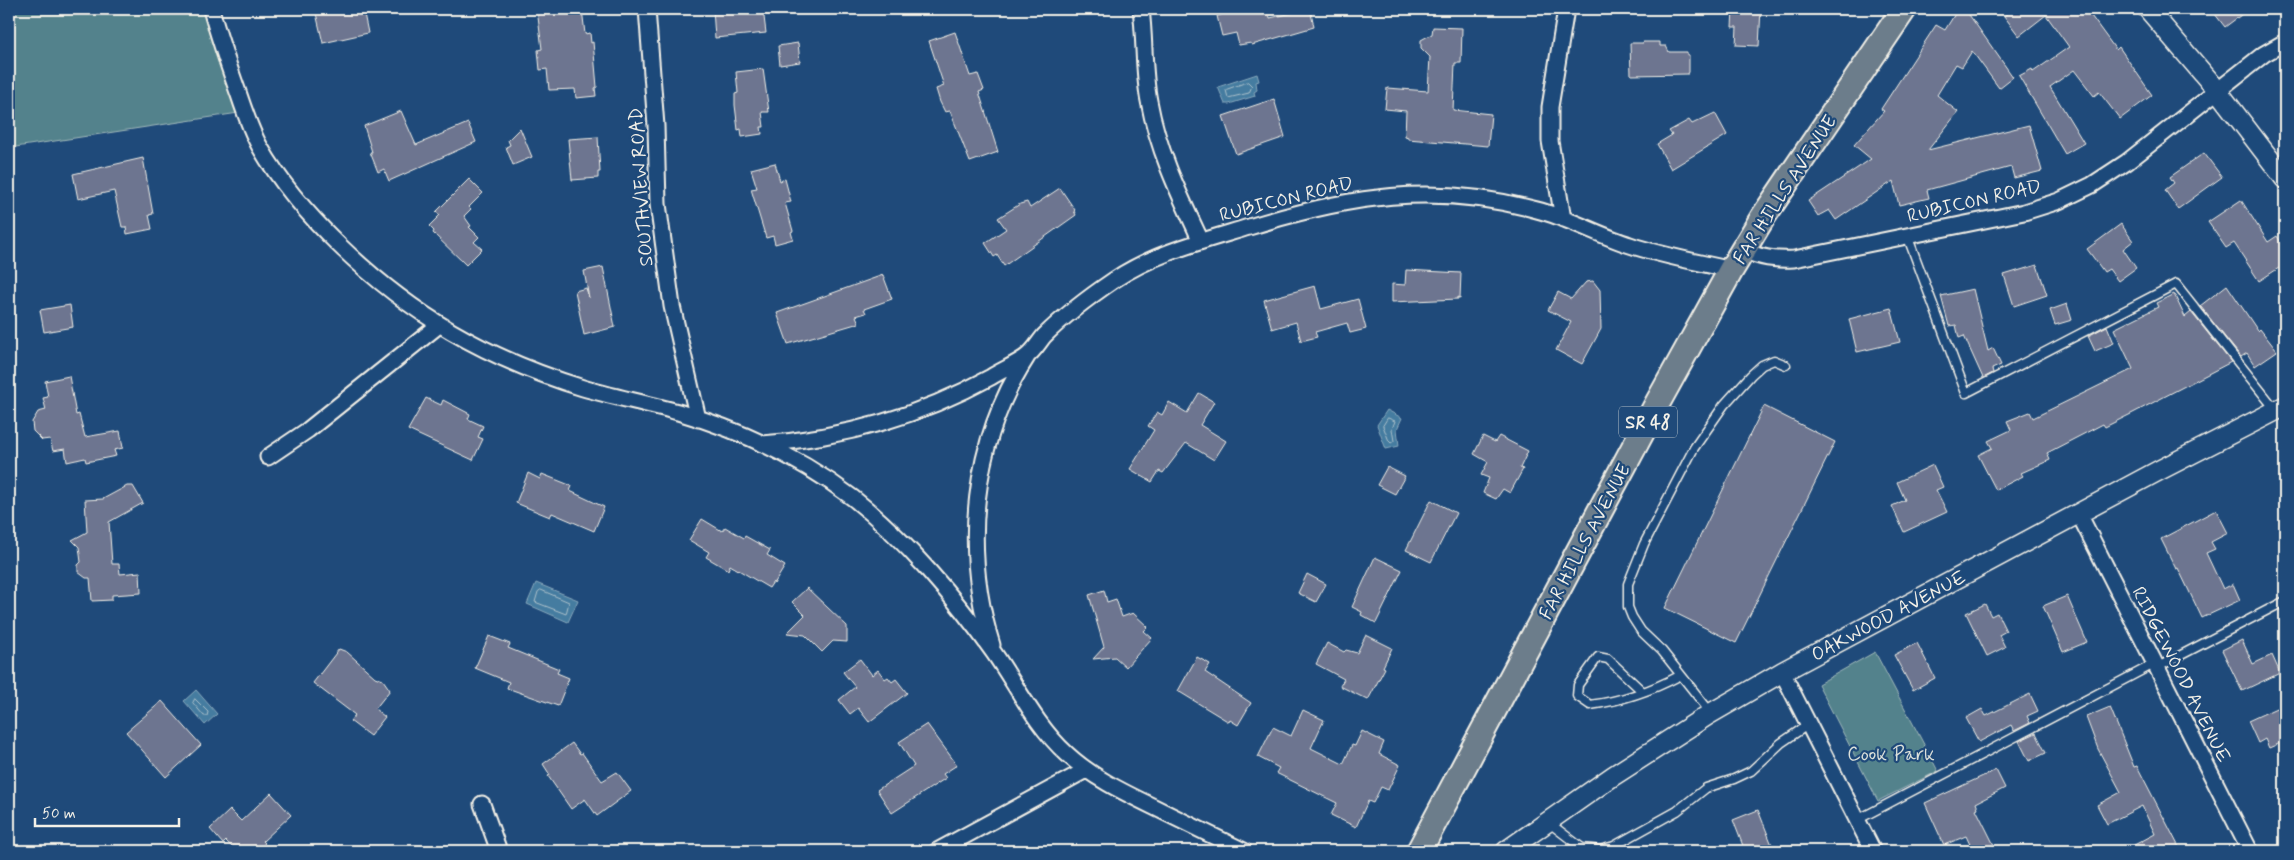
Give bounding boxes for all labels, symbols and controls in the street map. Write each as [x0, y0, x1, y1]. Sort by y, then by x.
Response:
street label: SOUTHVIEW ROAD [623, 107, 660, 267]
street label: FAR HILLS AVENUE [1728, 110, 1843, 269]
street label: RUBICON ROAD [1217, 171, 1356, 228]
street label: RUBICON ROAD [1905, 174, 2044, 229]
road number: SR 48 [1619, 407, 1677, 438]
street label: FAR HILLS AVENUE [1534, 459, 1637, 624]
street label: OAKWOOD AVENUE [1807, 565, 1970, 668]
street label: RIDGEWOOD AVENUE [2125, 583, 2236, 767]
park label: Cook Park [1847, 742, 1935, 767]
scale bar [35, 795, 179, 827]
text: 50 m [42, 804, 76, 824]

